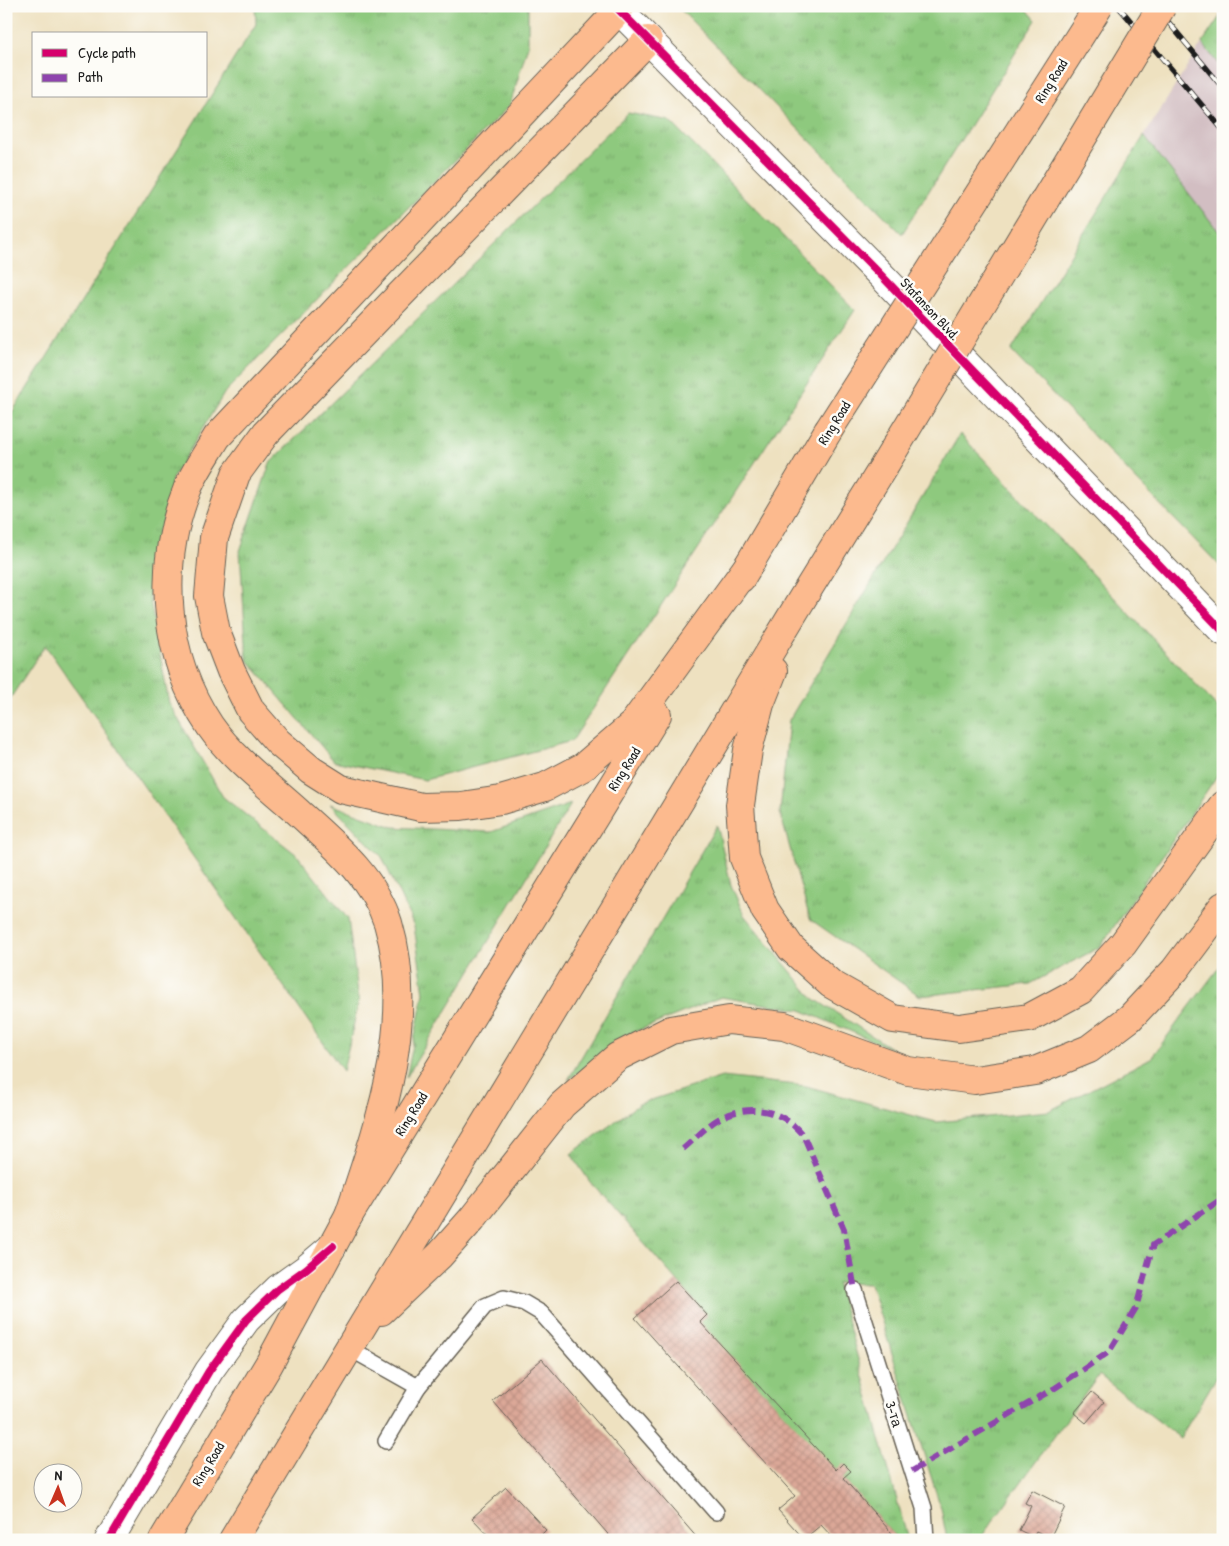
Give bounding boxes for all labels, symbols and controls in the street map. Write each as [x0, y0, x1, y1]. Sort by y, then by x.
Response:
legend [32, 32, 208, 98]
text: Cycle path [78, 42, 136, 63]
street label: Ring Road [1030, 55, 1073, 107]
text: Path [78, 66, 103, 87]
street label: Stafanson Blvd. [896, 273, 964, 344]
street label: Ring Road [813, 397, 856, 449]
street label: Ring Road [603, 743, 646, 795]
street label: Ring Road [390, 1088, 433, 1140]
street label: 3-та [881, 1399, 908, 1429]
street label: Ring Road [187, 1438, 229, 1490]
north arrow [32, 1464, 82, 1514]
text: N [54, 1465, 63, 1484]

